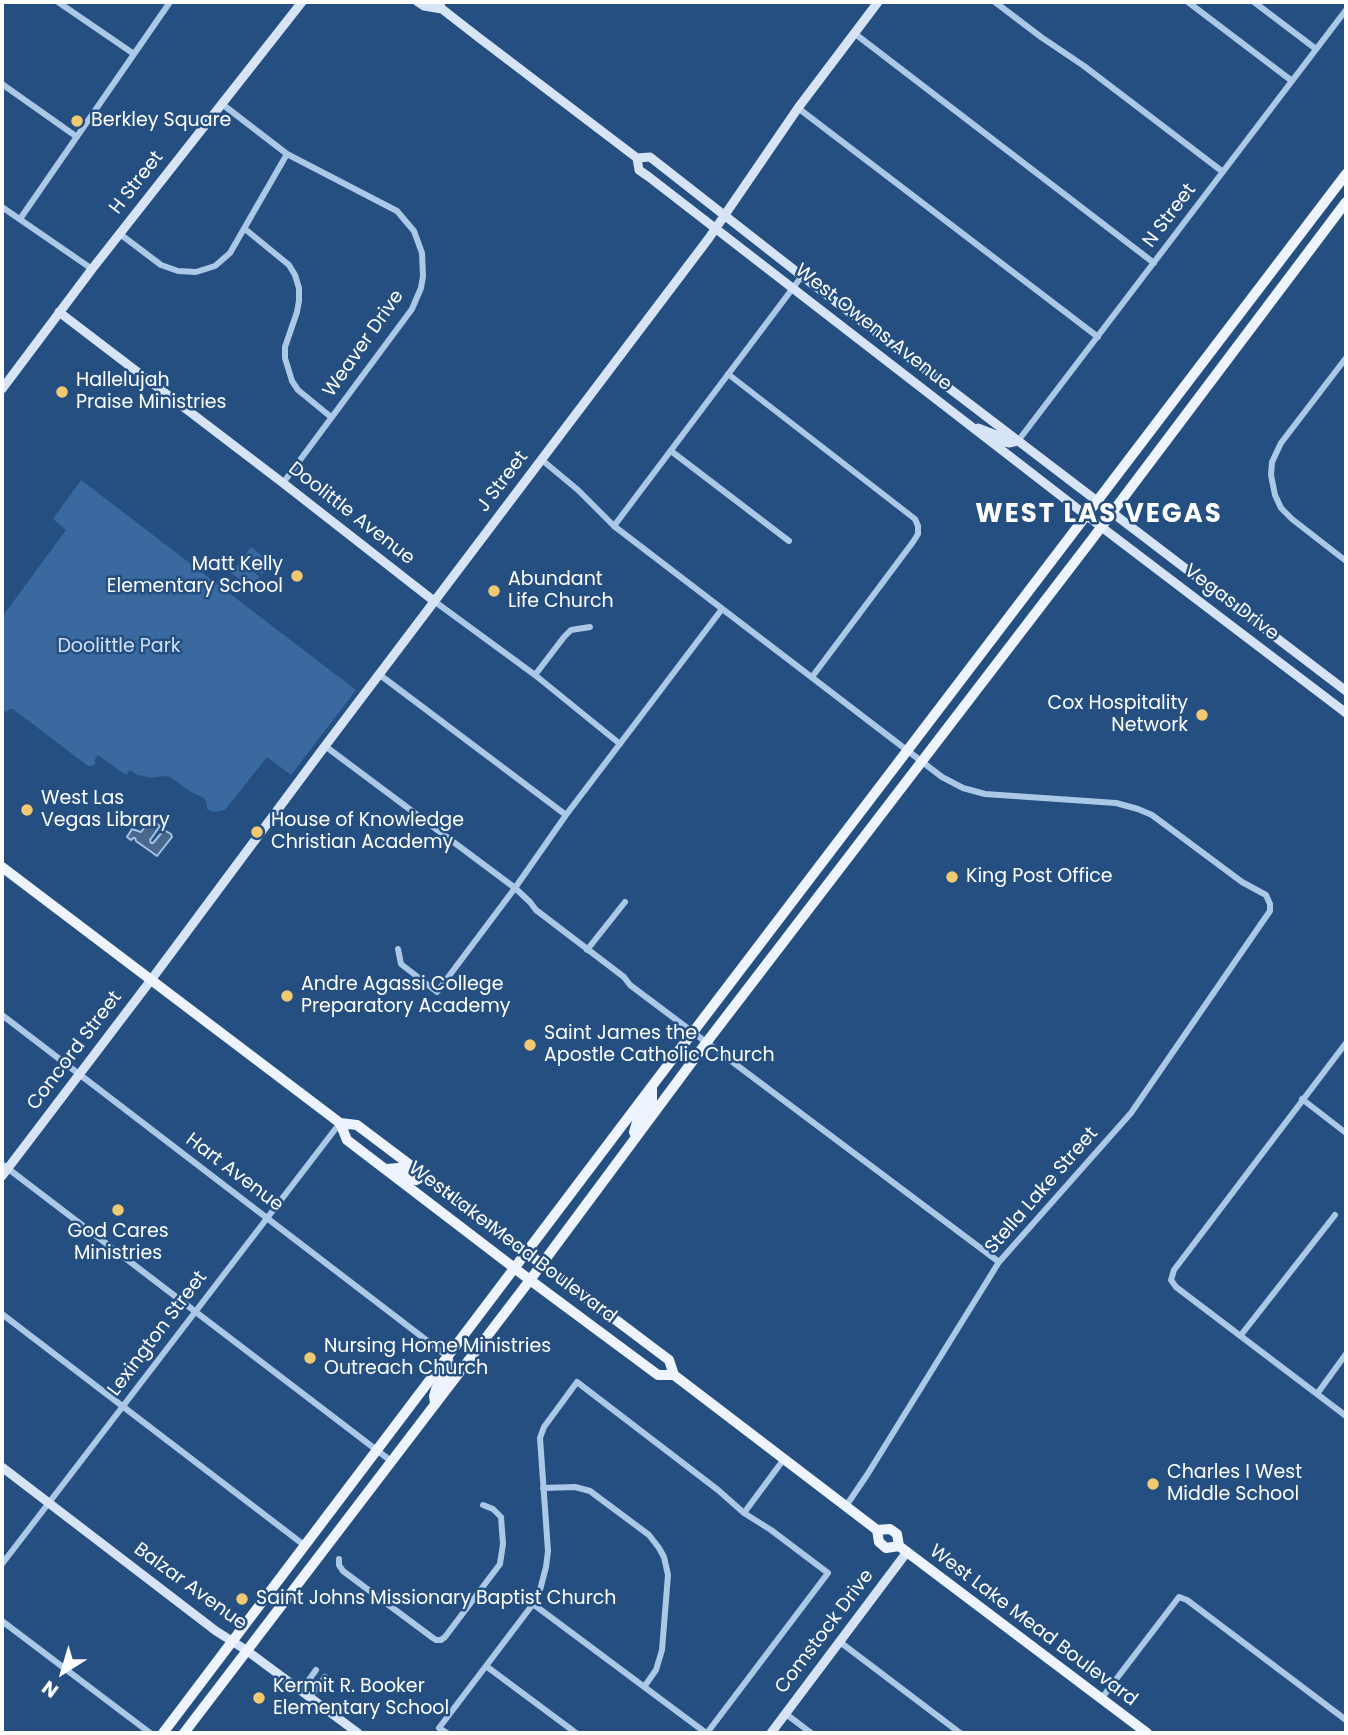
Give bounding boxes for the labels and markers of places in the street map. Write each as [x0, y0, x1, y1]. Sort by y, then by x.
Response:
place label: Berkley Square [91, 110, 231, 132]
marker: Berkley Square [69, 113, 85, 129]
place label: Hallelujah Praise Ministries [76, 370, 227, 414]
marker: Hallelujah Praise Ministries [54, 384, 70, 400]
place label: Matt Kelly Elementary School [107, 554, 283, 598]
marker: Matt Kelly Elementary School [289, 568, 305, 584]
place label: Abundant Life Church [508, 569, 614, 613]
marker: Abundant Life Church [486, 583, 502, 599]
place label: Cox Hospitality Network [1048, 693, 1188, 737]
marker: Cox Hospitality Network [1194, 707, 1210, 723]
place label: West Las Vegas Library [41, 788, 170, 832]
marker: West Las Vegas Library [19, 802, 35, 818]
place label: House of Knowledge Christian Academy [271, 810, 464, 854]
marker: House of Knowledge Christian Academy [249, 824, 265, 840]
place label: King Post Office [966, 866, 1113, 888]
marker: King Post Office [944, 869, 960, 885]
place label: Andre Agassi College Preparatory Academy [301, 974, 510, 1018]
marker: Andre Agassi College Preparatory Academy [279, 988, 295, 1004]
place label: Saint James the Apostle Catholic Church [544, 1023, 775, 1067]
marker: Saint James the Apostle Catholic Church [522, 1037, 538, 1053]
marker: God Cares Ministries [110, 1202, 126, 1218]
place label: God Cares Ministries [67, 1221, 169, 1265]
place label: Nursing Home Ministries Outreach Church [324, 1336, 551, 1380]
marker: Nursing Home Ministries Outreach Church [302, 1350, 318, 1366]
place label: Charles I West Middle School [1167, 1462, 1302, 1506]
marker: Charles I West Middle School [1145, 1476, 1161, 1492]
place label: Saint Johns Missionary Baptist Church [256, 1588, 617, 1610]
marker: Saint Johns Missionary Baptist Church [234, 1591, 250, 1607]
place label: Kermit R. Booker Elementary School [273, 1676, 449, 1720]
marker: Kermit R. Booker Elementary School [251, 1690, 267, 1706]

